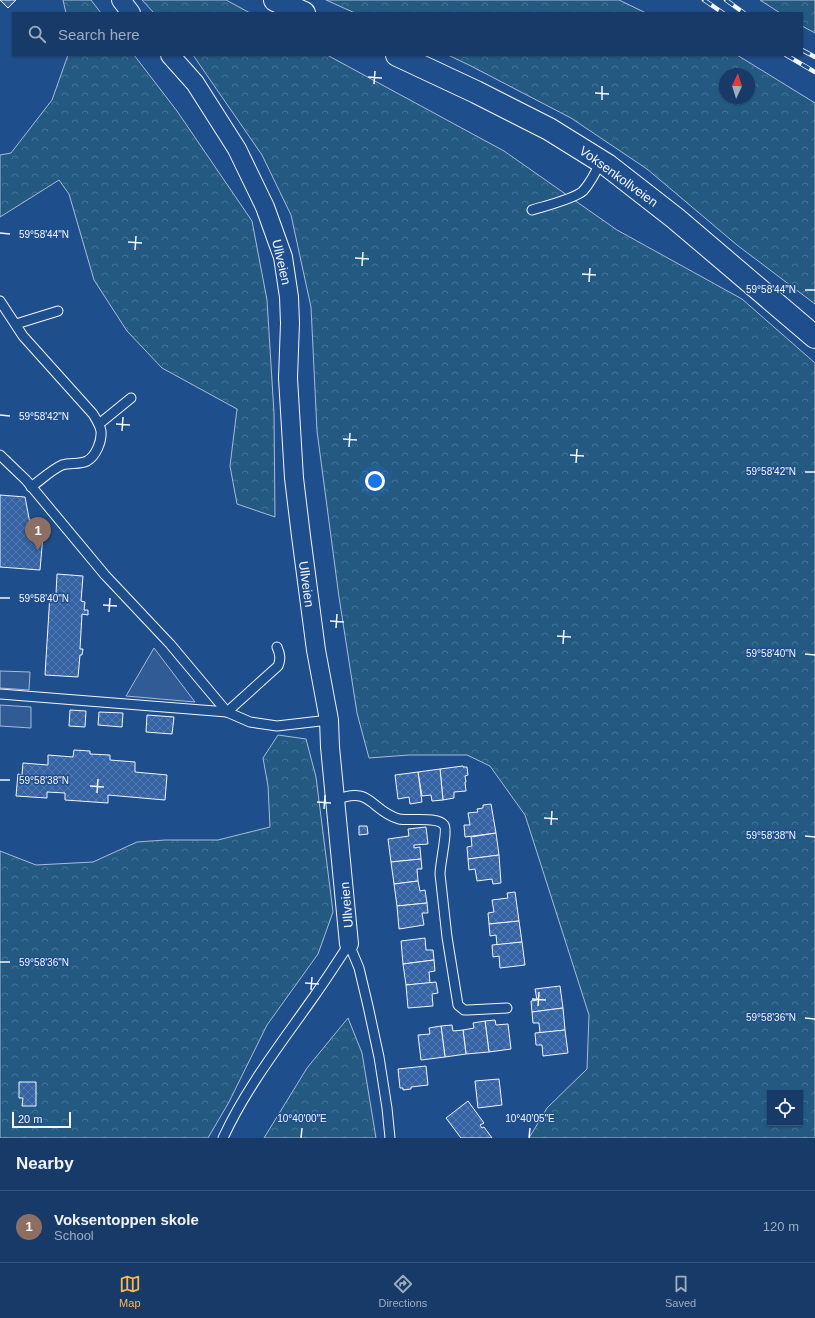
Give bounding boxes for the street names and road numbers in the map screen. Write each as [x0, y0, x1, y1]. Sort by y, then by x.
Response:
street label: Voksenkollveien [577, 143, 661, 210]
street label: Ullveien [269, 238, 294, 286]
street label: Ullveien [296, 560, 317, 608]
street label: Ullveien [337, 881, 356, 929]

